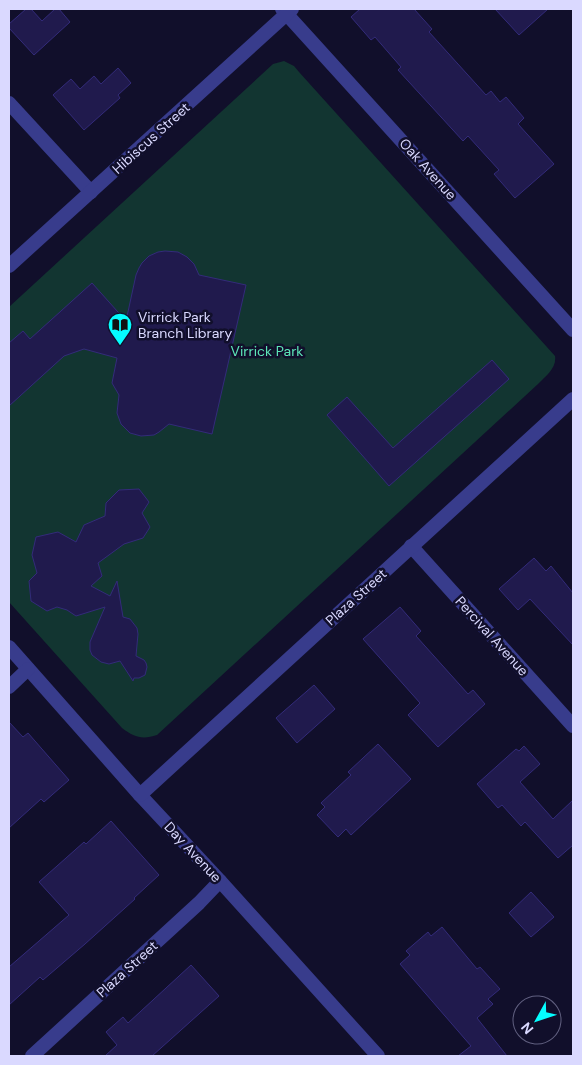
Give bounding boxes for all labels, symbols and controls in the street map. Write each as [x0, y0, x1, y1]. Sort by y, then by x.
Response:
street label: Hibiscus Street [108, 98, 194, 178]
street label: Oak Avenue [396, 134, 460, 204]
place label: Virrick Park Branch Library [138, 308, 233, 342]
library icon: Virrick Park Branch Library [107, 312, 133, 346]
park label: Virrick Park [231, 342, 303, 360]
street label: Plaza Street [322, 565, 390, 629]
street label: Percival Avenue [452, 592, 533, 680]
street label: Day Avenue [160, 818, 226, 886]
street label: Plaza Street [93, 937, 161, 1001]
north arrow [512, 995, 562, 1045]
text: N [517, 1019, 537, 1038]

